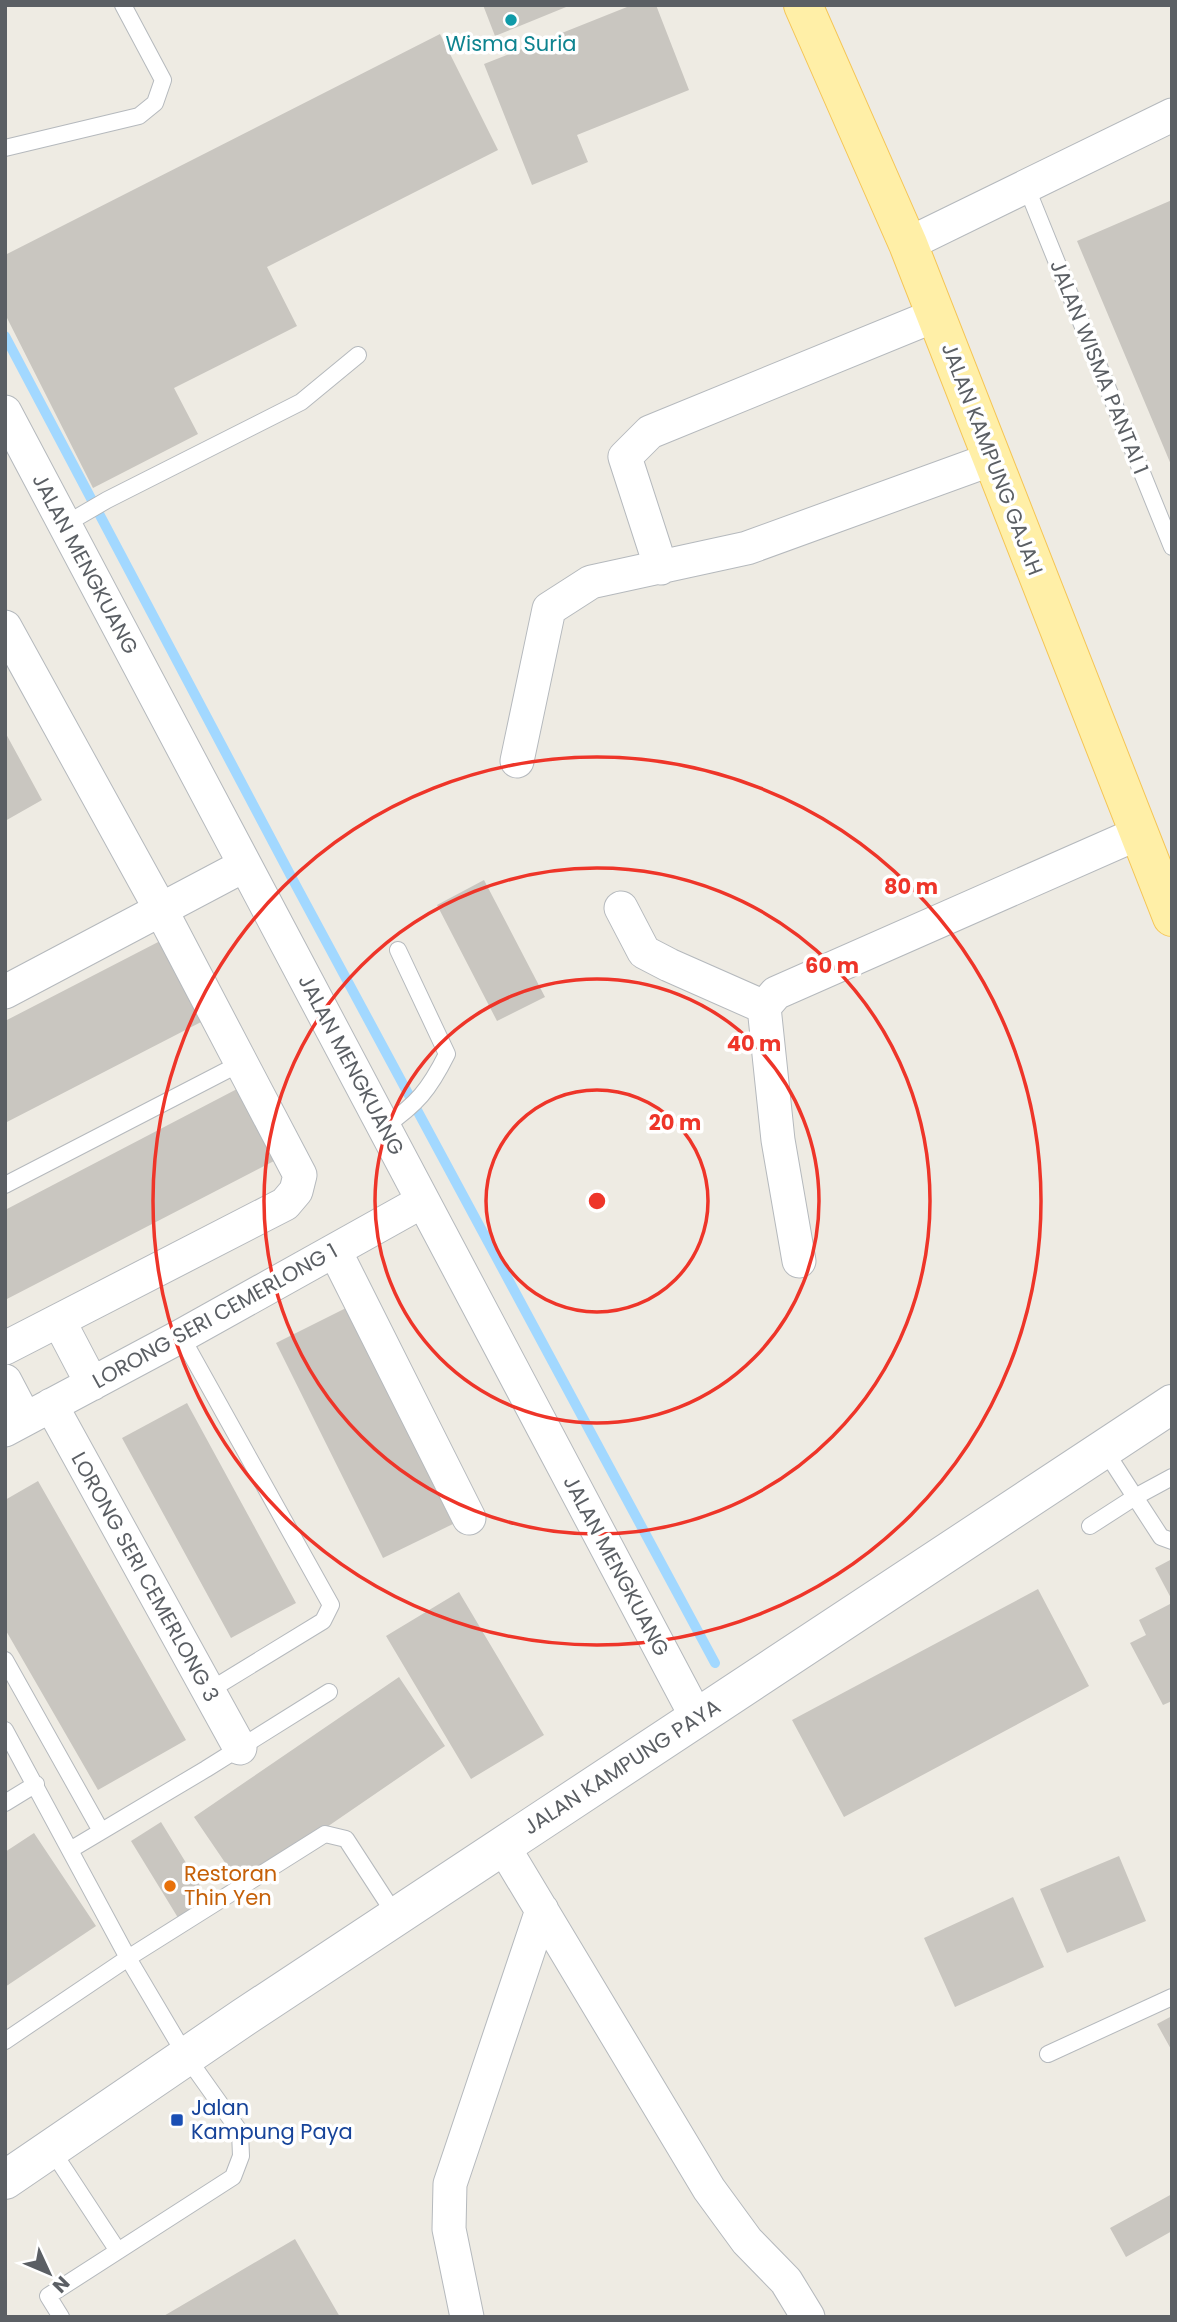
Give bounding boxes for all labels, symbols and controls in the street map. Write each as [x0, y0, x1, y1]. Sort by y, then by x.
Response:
marker: Wisma Suria [503, 12, 519, 28]
place label: Wisma Suria [445, 29, 577, 58]
street label: JALAN WISMA PANTAI 1 [1043, 255, 1156, 478]
street label: JALAN KAMPUNG GAJAH [935, 338, 1050, 579]
street label: JALAN MENGKUANG [25, 468, 145, 659]
text: 80 m [884, 872, 938, 901]
text: 60 m [805, 951, 859, 980]
street label: JALAN MENGKUANG [291, 969, 411, 1160]
text: 40 m [727, 1029, 781, 1058]
text: 20 m [649, 1108, 701, 1137]
centre of rings [585, 1189, 609, 1213]
street label: LORONG SERI CEMERLONG 1 [87, 1236, 342, 1395]
street label: LORONG SERI CEMERLONG 3 [65, 1447, 226, 1707]
street label: JALAN MENGKUANG [556, 1470, 676, 1661]
street label: JALAN KAMPUNG PAYA [518, 1692, 726, 1841]
place label: Restoran Thin Yen [184, 1859, 277, 1912]
marker: Restoran Thin Yen [162, 1878, 178, 1894]
place label: Jalan Kampung Paya [191, 2093, 353, 2146]
marker: Jalan Kampung Paya [169, 2112, 185, 2128]
north arrow [14, 2238, 84, 2308]
text: N [46, 2270, 76, 2299]

